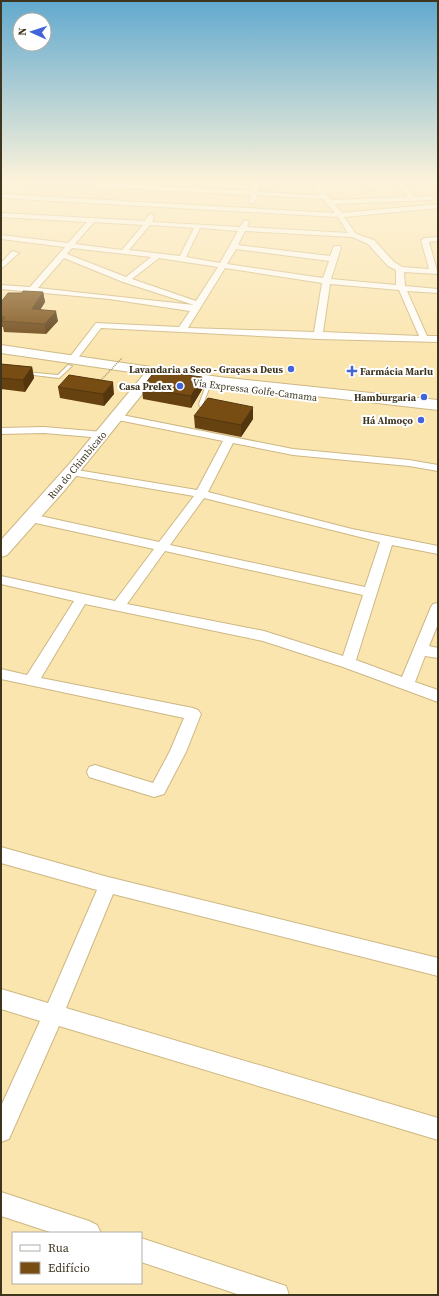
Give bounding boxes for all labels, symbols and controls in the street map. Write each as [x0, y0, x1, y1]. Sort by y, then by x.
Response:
north arrow [12, 12, 52, 52]
text: N [15, 27, 30, 36]
place label: Lavandaria a Seco - Graças a Deus [129, 363, 283, 376]
marker: Lavandaria a Seco - Graças a Deus [286, 364, 296, 374]
place label: Farmácia Marlu [360, 365, 433, 378]
marker: Farmácia Marlu [347, 366, 357, 376]
street label: Via Expressa Golfe-Camama [192, 376, 319, 404]
place label: Casa Prelex [119, 380, 172, 393]
marker: Casa Prelex [175, 381, 185, 391]
place label: Hamburgaria [354, 391, 417, 404]
marker: Hamburgaria [419, 392, 429, 402]
place label: Há Almoço [363, 414, 413, 427]
marker: Há Almoço [416, 415, 426, 425]
street label: Rua do Chimbicato [45, 428, 110, 502]
legend [12, 1232, 142, 1284]
text: Rua [48, 1240, 70, 1256]
text: Edifício [48, 1260, 90, 1276]

